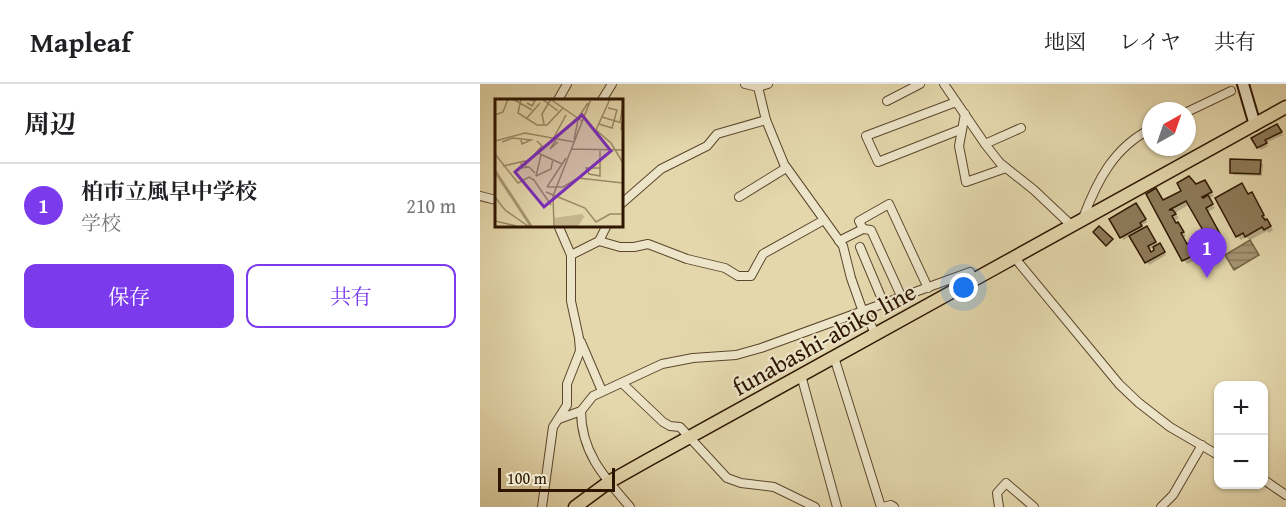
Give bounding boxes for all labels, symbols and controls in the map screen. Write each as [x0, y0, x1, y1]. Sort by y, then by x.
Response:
text: Mapleaf [30, 21, 131, 62]
text: 地図 [1044, 26, 1086, 57]
text: レイヤ [1119, 26, 1181, 57]
text: 共有 [1214, 26, 1256, 57]
inset map [495, 99, 622, 226]
north arrow [1142, 102, 1196, 156]
text: 周辺 [24, 104, 76, 143]
text: 柏市立風早中学校 [81, 175, 257, 207]
text: 1 [38, 191, 49, 220]
text: 210 m [406, 191, 456, 220]
text: 学校 [81, 208, 121, 237]
pin: 1 [1188, 228, 1226, 278]
button: 保存 [24, 264, 234, 328]
button: 共有 [246, 264, 456, 328]
your location [949, 273, 978, 302]
street label: funabashi-abiko line [726, 274, 922, 404]
map controls [1214, 381, 1268, 489]
button: + [1214, 381, 1268, 435]
button: − [1214, 435, 1268, 489]
scale bar [498, 465, 615, 492]
text: 100 m [507, 466, 547, 490]

